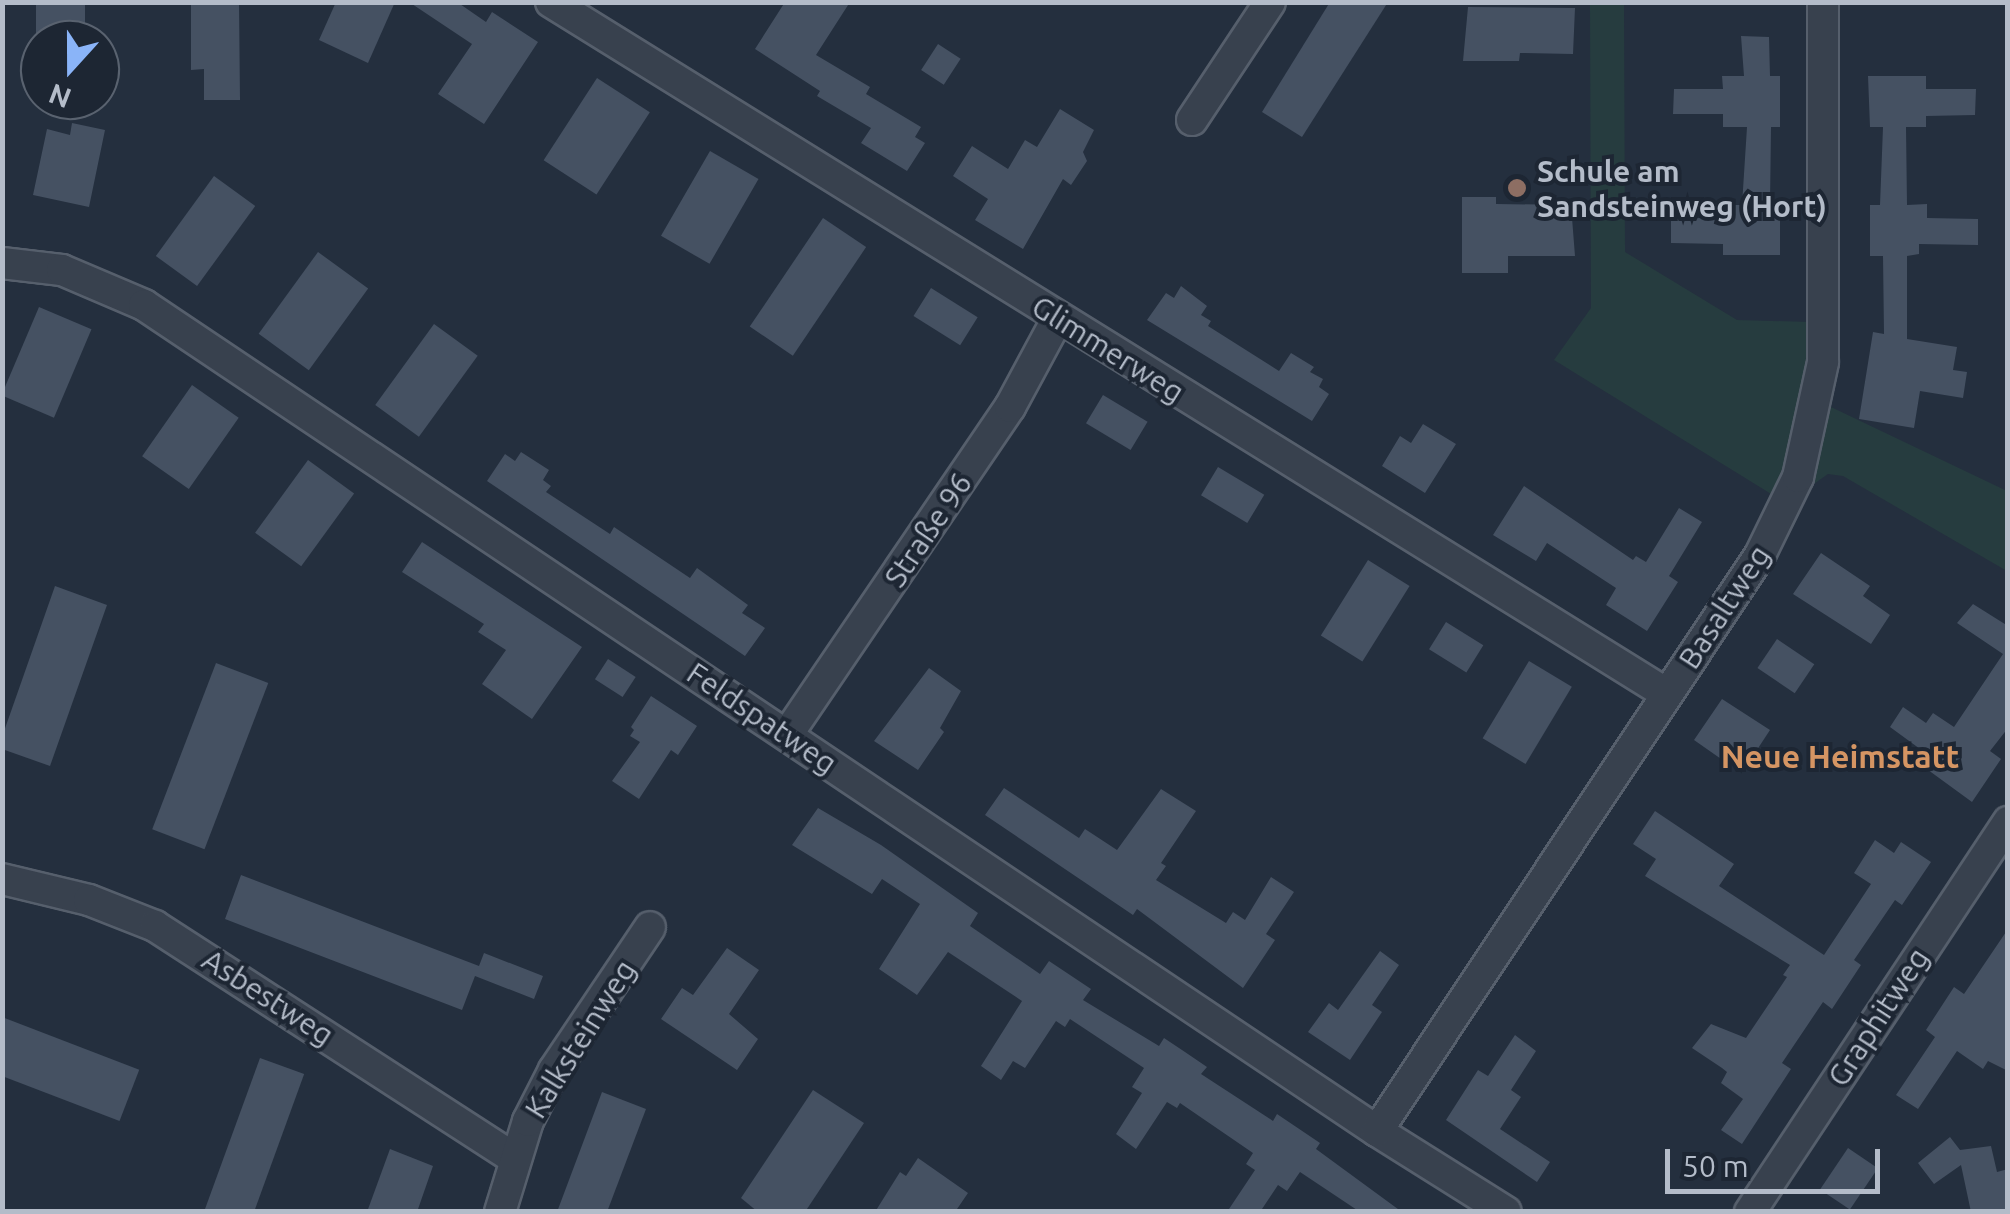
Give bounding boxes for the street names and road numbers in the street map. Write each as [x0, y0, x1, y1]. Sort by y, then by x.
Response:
street label: Glimmerweg [1025, 288, 1191, 410]
street label: Straße 96 [877, 466, 979, 594]
street label: Basaltweg [1671, 539, 1777, 675]
street label: Feldspatweg [680, 655, 844, 781]
street label: Asbestweg [196, 941, 340, 1053]
street label: Graphitweg [1820, 941, 1936, 1093]
street label: Kalksteinweg [517, 953, 643, 1125]

